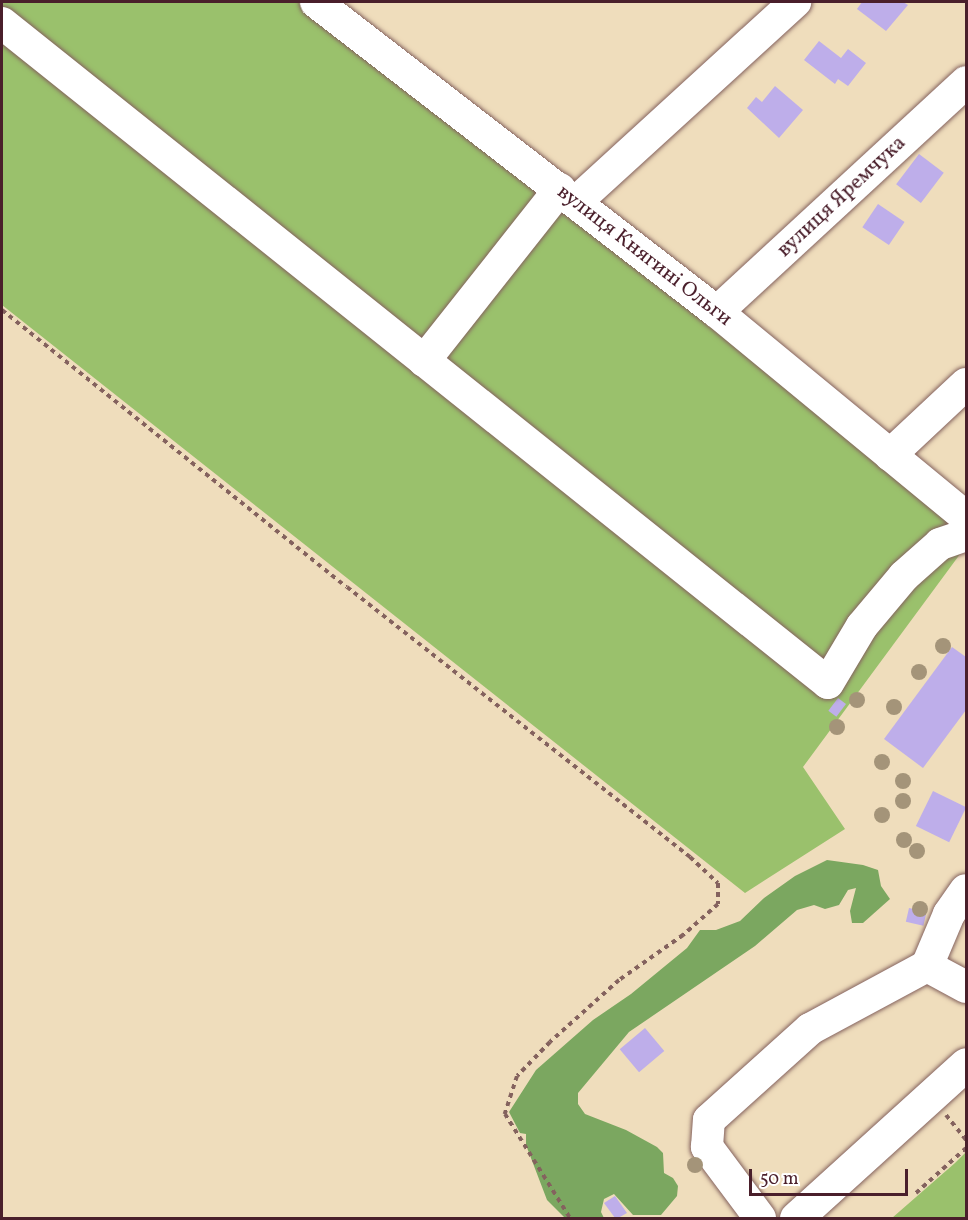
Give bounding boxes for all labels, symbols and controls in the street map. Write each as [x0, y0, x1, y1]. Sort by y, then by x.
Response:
street label: вулиця Яремчука [772, 131, 912, 263]
street label: вулиця Княгині Ольги [551, 180, 737, 332]
scale bar [752, 1157, 911, 1195]
text: 50 m [760, 1167, 799, 1192]

